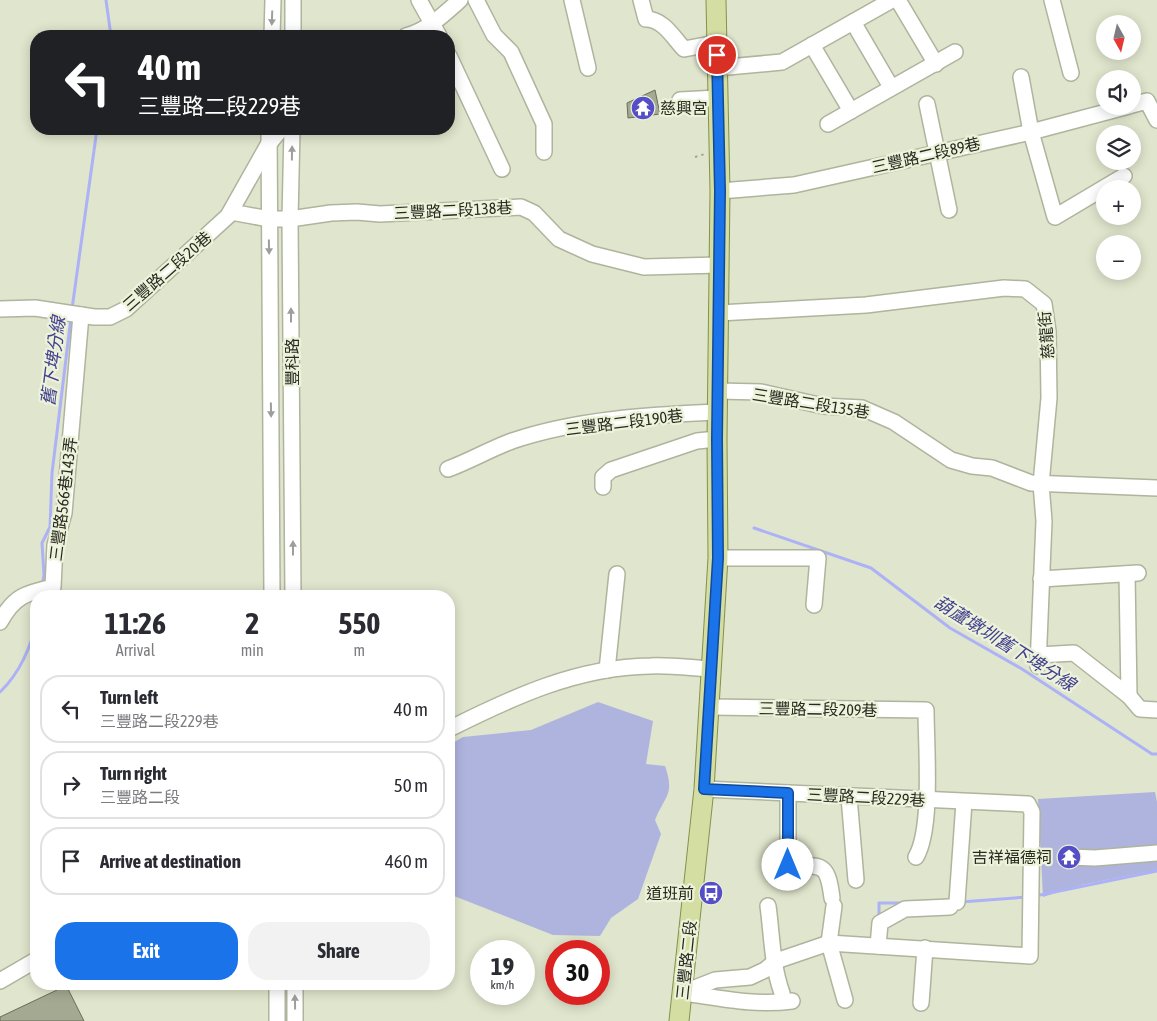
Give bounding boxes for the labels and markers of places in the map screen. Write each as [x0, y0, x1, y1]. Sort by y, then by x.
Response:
pin [696, 34, 738, 76]
temple icon: 慈興宮 [630, 95, 656, 121]
place label: 慈興宮 [660, 99, 708, 117]
temple icon: 吉祥福德祠 [1056, 844, 1082, 870]
place label: 吉祥福德祠 [972, 848, 1052, 866]
bus stop icon: 道班前 [698, 880, 724, 906]
place label: 道班前 [646, 884, 694, 902]

